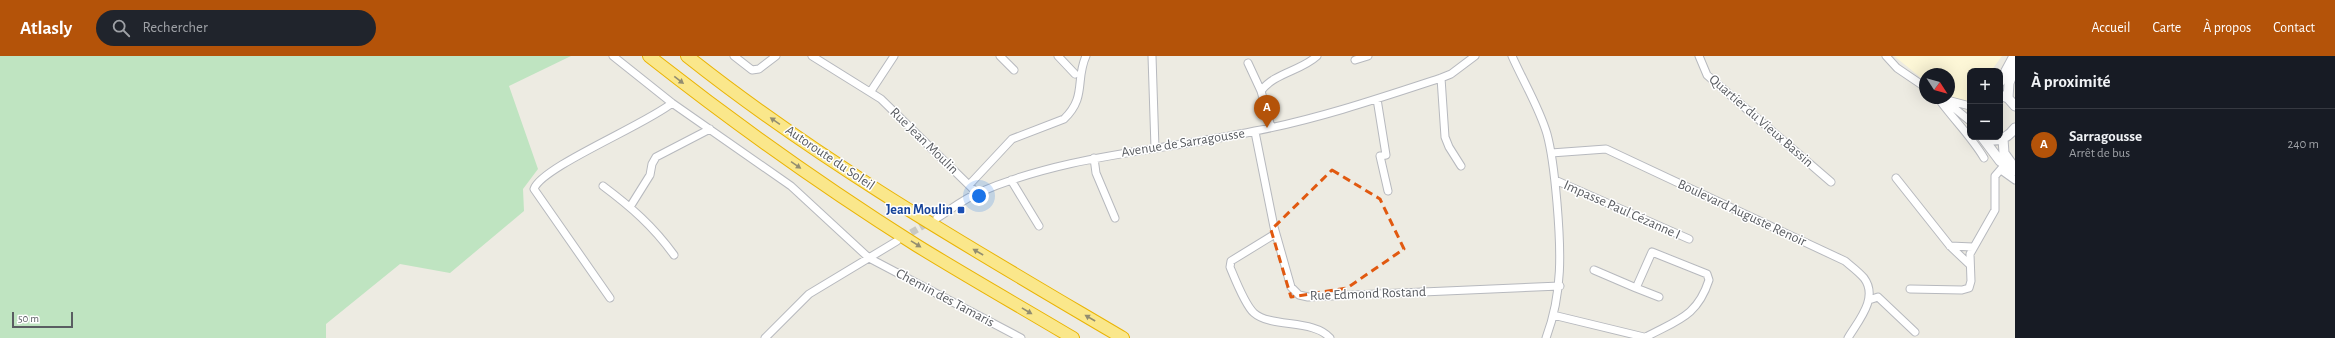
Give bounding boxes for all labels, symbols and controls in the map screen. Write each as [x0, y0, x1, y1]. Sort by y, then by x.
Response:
search box [96, 10, 376, 46]
icon: search [110, 17, 132, 39]
text: Atlasly [20, 19, 72, 38]
text: Rechercher [142, 20, 208, 35]
text: Accueil [2091, 21, 2130, 35]
text: Carte [2152, 21, 2181, 35]
text: À propos [2203, 21, 2251, 35]
text: Contact [2273, 21, 2315, 35]
north arrow [1919, 68, 1955, 104]
map controls [1967, 68, 2003, 140]
button: + [1967, 68, 2003, 104]
street label: Quartier du Vieux Bassin [1706, 72, 1816, 170]
text: À proximité [2031, 73, 2111, 90]
one-way arrow [674, 76, 685, 84]
pin: A [1254, 95, 1280, 128]
button: − [1967, 104, 2003, 140]
street label: Rue Jean Moulin [887, 105, 961, 177]
one-way arrow [769, 116, 780, 125]
street label: Autoroute du Soleil [783, 123, 877, 193]
street label: Avenue de Sarragousse [1120, 126, 1246, 160]
text: Sarragousse [2069, 129, 2142, 144]
text: A [2040, 138, 2048, 151]
text: 240 m [2287, 138, 2319, 151]
text: Arrêt de bus [2069, 147, 2130, 160]
one-way arrow [791, 161, 801, 169]
street label: Boulevard Auguste Renoir [1675, 177, 1809, 249]
street label: Impasse Paul Cézanne I [1562, 178, 1682, 242]
your location [969, 186, 989, 206]
place label: Jean Moulin [886, 203, 953, 217]
marker: Jean Moulin [956, 205, 966, 215]
one-way arrow [911, 240, 921, 248]
one-way arrow [972, 249, 984, 256]
street label: Chemin des Tamaris [893, 266, 997, 330]
street label: Rue Edmond Rostand [1310, 285, 1426, 303]
one-way arrow [1022, 307, 1032, 315]
scale bar [12, 310, 73, 329]
text: 50 m [18, 313, 39, 324]
one-way arrow [1084, 315, 1096, 322]

